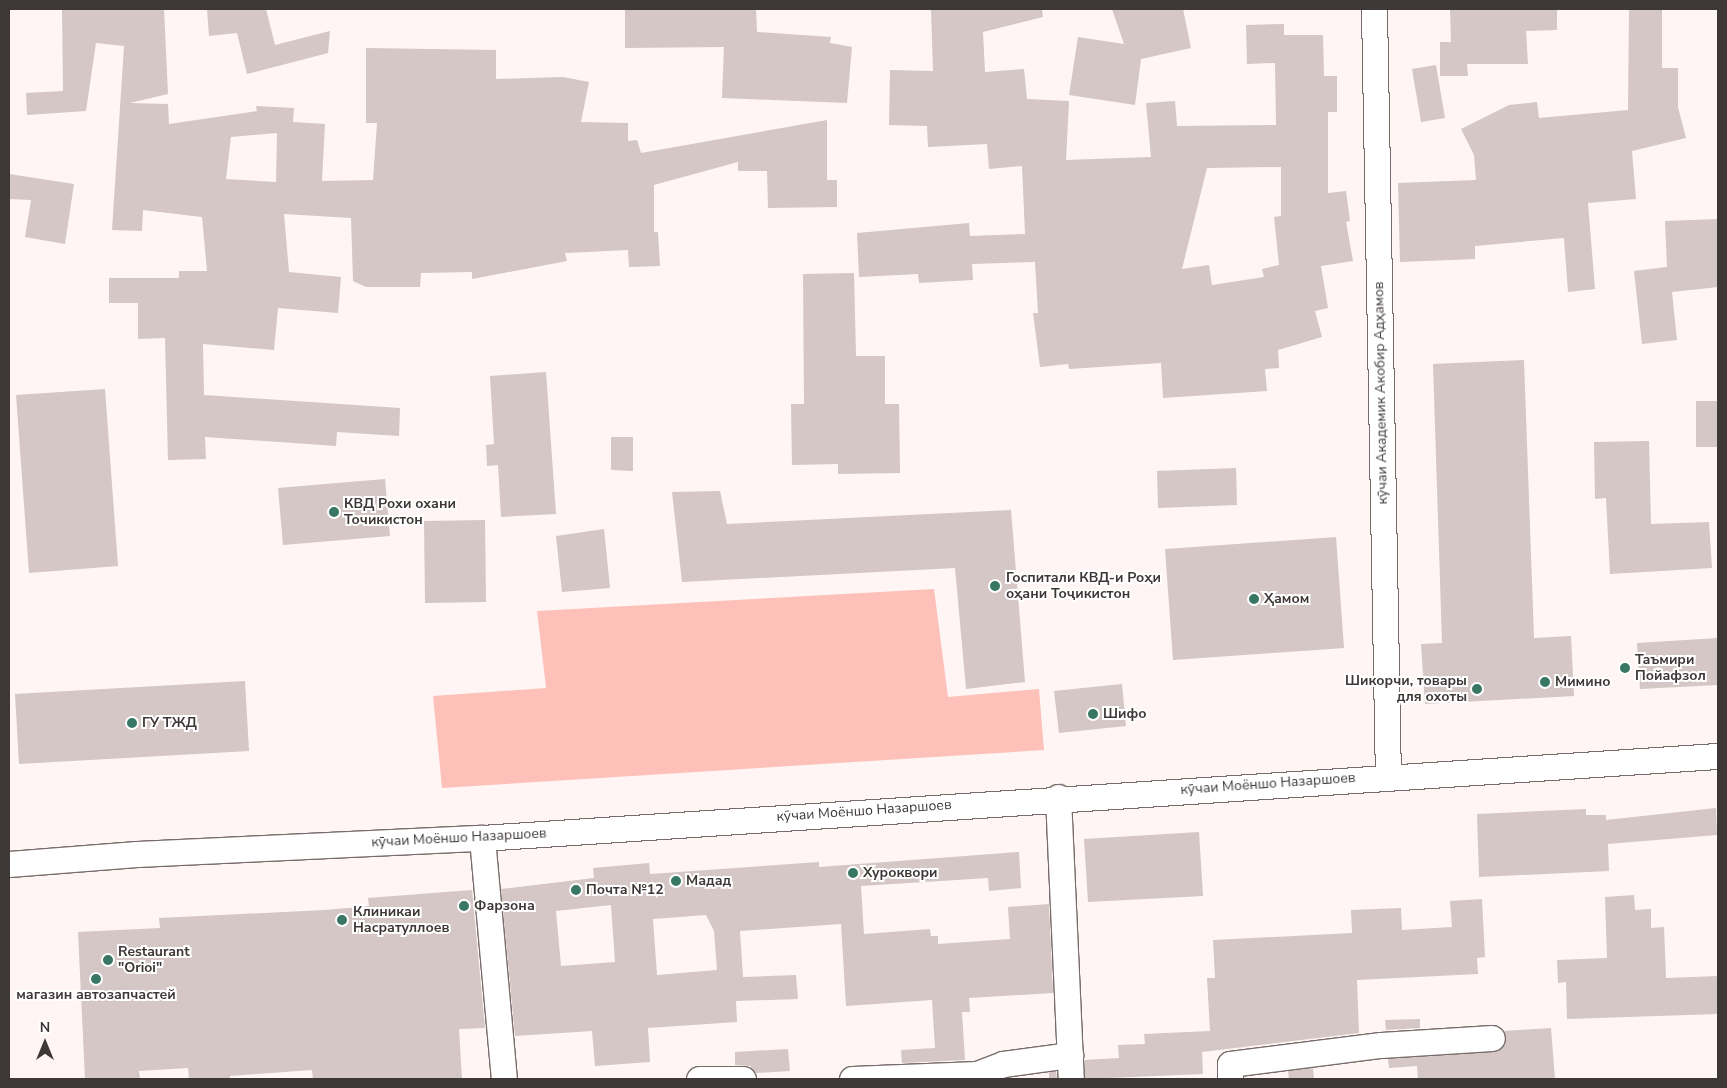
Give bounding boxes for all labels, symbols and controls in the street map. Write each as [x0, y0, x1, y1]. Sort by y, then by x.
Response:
street label: кӯчаи Академик Акобир Адҳамов [1371, 281, 1391, 505]
place label: КВД Рохи охани Точикистон [344, 496, 456, 528]
marker: КВД Рохи охани Точикистон [328, 506, 340, 518]
place label: Госпитали КВД-и Роҳи оҳани Тоҷикистон [1006, 570, 1161, 602]
marker: Госпитали КВД-и Роҳи оҳани Тоҷикистон [988, 579, 1002, 593]
place label: Ҳамом [1264, 591, 1309, 607]
marker: Ҳамом [1248, 593, 1260, 605]
place label: Таъмири Пойафзол [1635, 652, 1706, 684]
marker: Таъмири Пойафзол [1619, 662, 1631, 674]
place label: Шикорчи, товары для охоты [1345, 673, 1467, 706]
place label: Мимино [1555, 674, 1610, 690]
marker: Мимино [1539, 676, 1551, 688]
marker: Шикорчи, товары для охоты [1471, 683, 1483, 695]
place label: Шифо [1103, 706, 1146, 722]
marker: Шифо [1087, 708, 1099, 720]
place label: ГУ ТЖД [142, 715, 197, 731]
marker: ГУ ТЖД [126, 717, 138, 729]
street label: кӯчаи Моёншо Назаршоев [1180, 769, 1356, 799]
street label: кӯчаи Моёншо Назаршоев [776, 796, 952, 826]
street label: кӯчаи Моёншо Назаршоев [371, 825, 547, 851]
place label: Хуроквори [863, 865, 938, 881]
marker: Хуроквори [847, 867, 859, 879]
place label: Мадад [686, 873, 731, 889]
marker: Мадад [670, 875, 682, 887]
place label: Почта №12 [586, 882, 664, 898]
marker: Почта №12 [570, 884, 582, 896]
place label: Фарзона [474, 898, 535, 914]
marker: Фарзона [458, 900, 470, 912]
place label: Клиникаи Насратуллоев [353, 904, 449, 936]
marker: Клиникаи Насратуллоев [335, 913, 349, 927]
place label: Restaurant "Orioi" [118, 944, 190, 976]
marker: Restaurant "Orioi" [102, 954, 114, 966]
marker: магазин автозапчастей [90, 973, 102, 985]
place label: магазин автозапчастей [16, 987, 176, 1003]
north arrow [20, 1018, 70, 1068]
text: N [40, 1018, 50, 1037]

